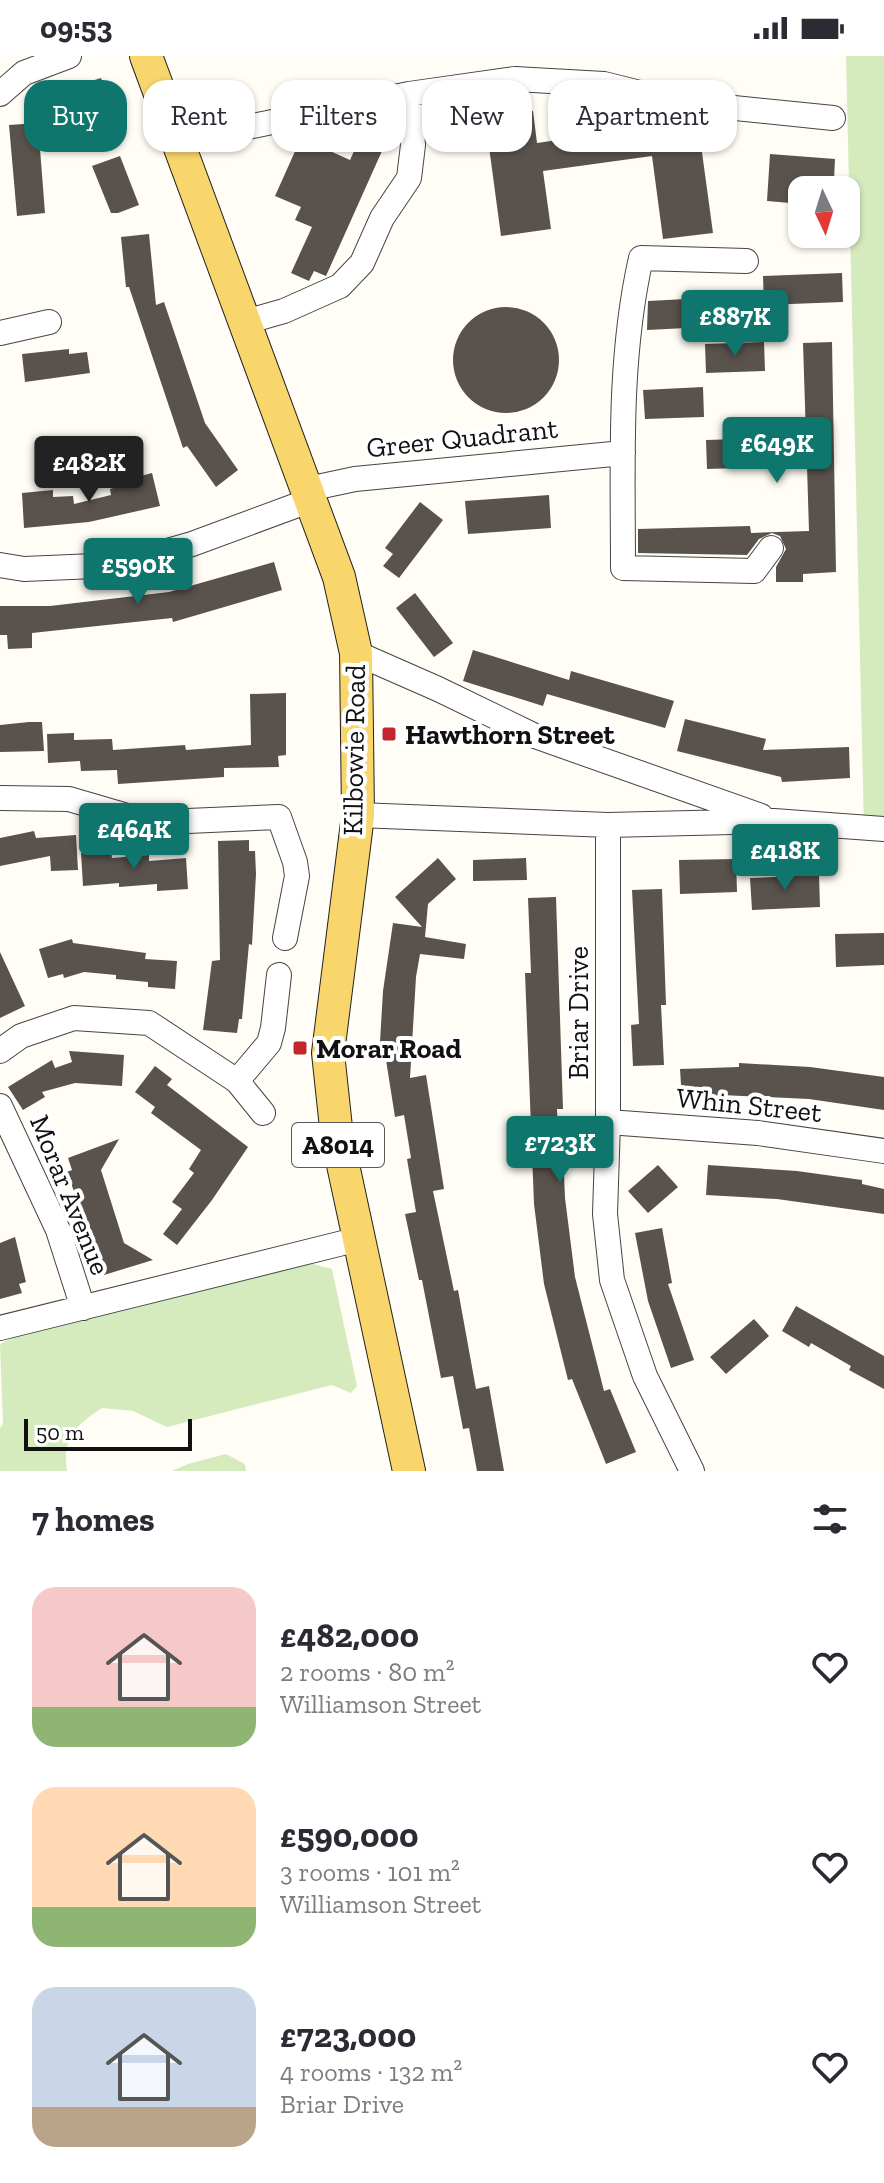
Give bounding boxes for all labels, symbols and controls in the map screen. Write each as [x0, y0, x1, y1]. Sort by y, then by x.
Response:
text: 09:53 [40, 10, 112, 46]
chip: Buy [24, 80, 127, 152]
chip: Rent [143, 80, 255, 152]
chip: Filters [271, 80, 406, 152]
chip: New [422, 80, 532, 152]
chip: Apartment [548, 80, 737, 152]
north arrow [788, 176, 860, 248]
map controls [788, 176, 860, 248]
pin: £887K [679, 290, 791, 358]
text: £887K [699, 300, 771, 332]
street label: Greer Quadrant [365, 411, 560, 464]
pin: £649K [721, 417, 833, 485]
text: £649K [740, 427, 814, 459]
pin: £482K [33, 436, 145, 504]
text: £482K [52, 446, 126, 478]
pin: £590K [82, 538, 194, 606]
text: £590K [102, 548, 174, 580]
street label: Kilbowie Road [336, 664, 372, 836]
place label: Hawthorn Street [405, 718, 615, 751]
marker: Hawthorn Street [380, 725, 398, 743]
pin: £464K [78, 803, 190, 871]
text: £464K [97, 813, 171, 845]
pin: £418K [729, 824, 841, 892]
text: £418K [750, 834, 820, 866]
street label: Briar Drive [562, 946, 595, 1080]
place label: Morar Road [316, 1032, 461, 1065]
marker: Morar Road [291, 1039, 309, 1057]
street label: Whin Street [675, 1081, 824, 1129]
street label: Morar Avenue [23, 1110, 117, 1280]
pin: £723K [504, 1116, 616, 1184]
road number: A8014 [292, 1123, 384, 1167]
text: £723K [524, 1126, 596, 1158]
scale bar [24, 1415, 192, 1451]
text: 50 m [36, 1419, 84, 1446]
icon: filters [808, 1497, 852, 1541]
text: 7 homes [32, 1499, 155, 1540]
text: £482,000 [280, 1615, 419, 1656]
icon: home [96, 1619, 192, 1715]
icon: heart [808, 1645, 852, 1689]
text: 2 rooms · 80 m² [280, 1656, 455, 1688]
text: Williamson Street [280, 1688, 481, 1720]
text: £590,000 [280, 1815, 419, 1856]
icon: home [96, 1819, 192, 1915]
icon: heart [808, 1845, 852, 1889]
text: 3 rooms · 101 m² [280, 1856, 460, 1888]
text: Williamson Street [280, 1888, 481, 1920]
text: £723,000 [280, 2015, 416, 2056]
icon: home [96, 2019, 192, 2115]
icon: heart [808, 2045, 852, 2089]
text: 4 rooms · 132 m² [280, 2056, 462, 2088]
text: Briar Drive [280, 2088, 404, 2120]

